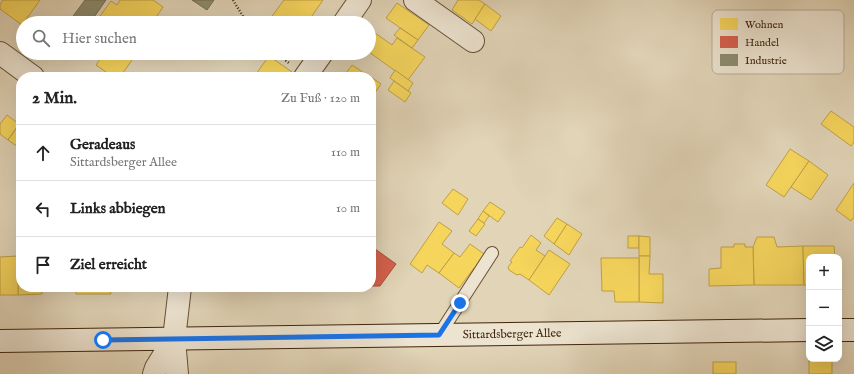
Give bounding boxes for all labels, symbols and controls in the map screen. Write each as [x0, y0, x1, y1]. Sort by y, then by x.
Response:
legend [712, 10, 844, 74]
search box [16, 16, 376, 60]
text: Wohnen [745, 18, 784, 32]
icon: search [30, 27, 52, 49]
text: Hier suchen [62, 29, 137, 48]
text: Handel [745, 36, 779, 50]
text: Industrie [745, 54, 787, 68]
text: 2 Min. [32, 88, 77, 109]
text: Zu Fuß · 120 m [281, 90, 360, 107]
text: Geradeaus [70, 135, 135, 154]
icon: ahead [32, 142, 54, 164]
text: 110 m [331, 144, 360, 161]
text: Sittardsberger Allee [70, 154, 177, 171]
icon: left [32, 198, 54, 220]
text: Links abbiegen [70, 199, 166, 218]
text: 10 m [336, 200, 360, 217]
icon: arrive [32, 254, 54, 276]
map controls [806, 254, 842, 362]
button: + [806, 254, 842, 290]
text: Ziel erreicht [70, 255, 147, 274]
button: − [806, 290, 842, 326]
route end [451, 294, 469, 312]
street label: Sittardsberger Allee [462, 326, 562, 342]
button: layers [806, 326, 842, 362]
route start [94, 331, 112, 349]

